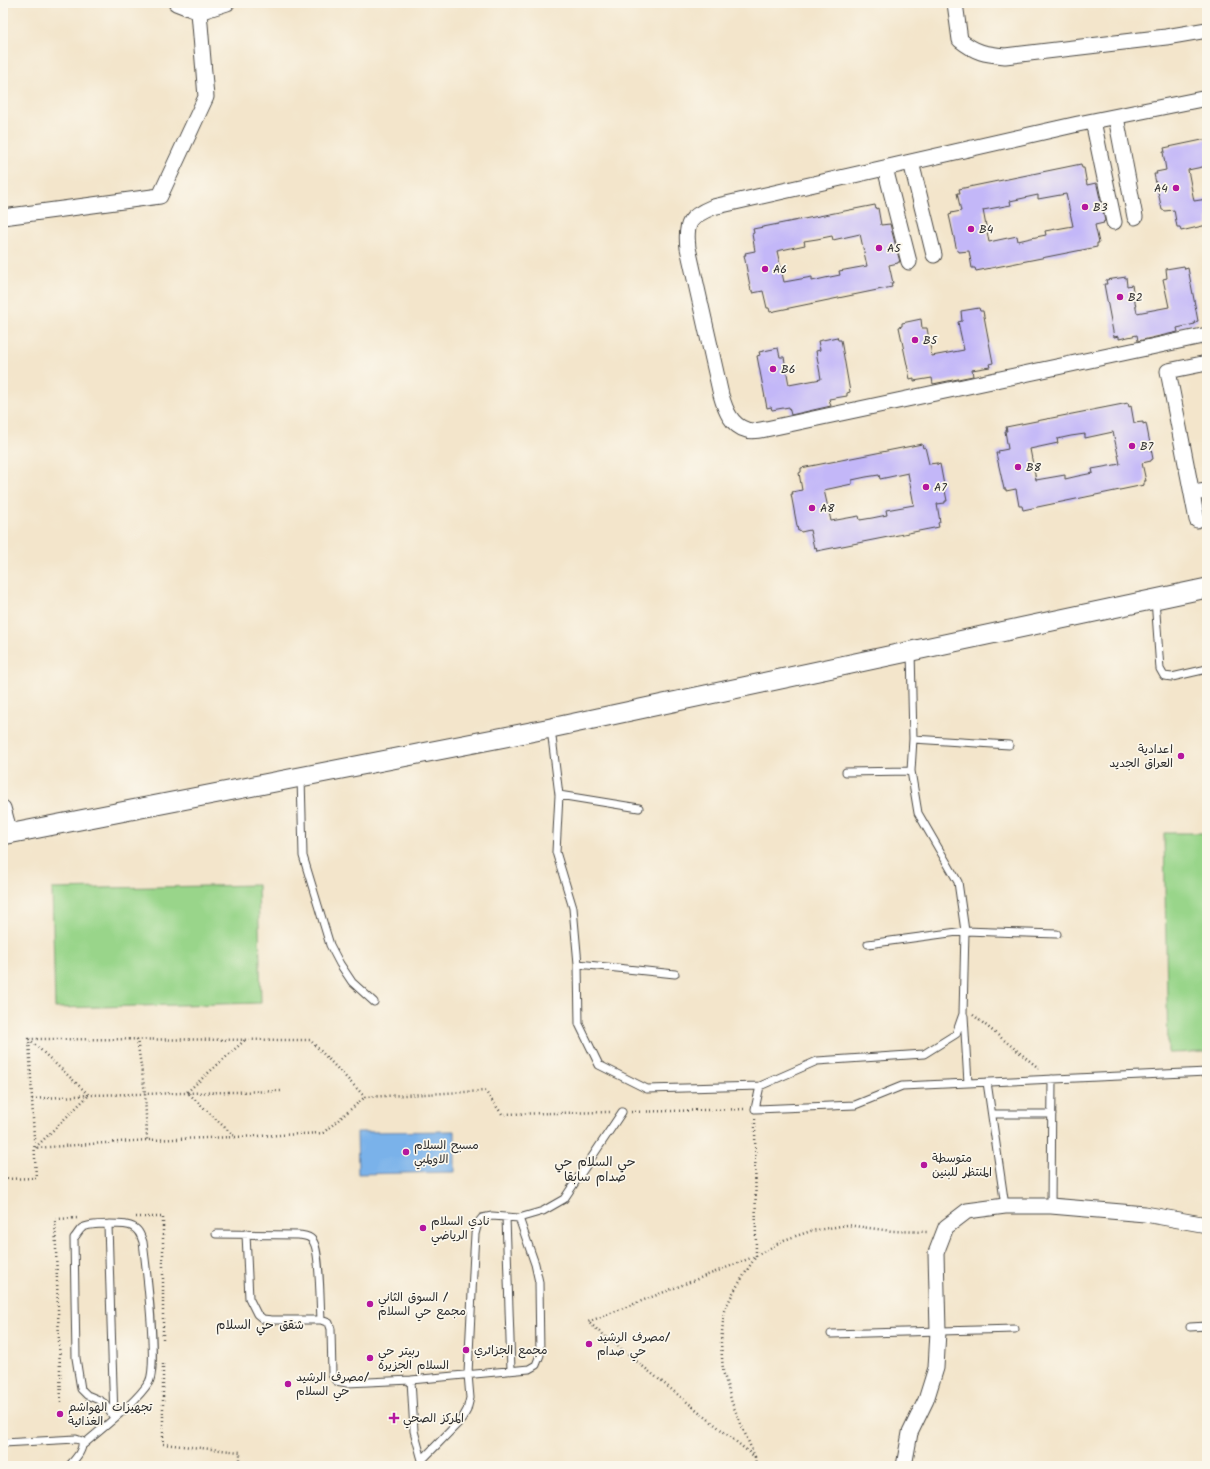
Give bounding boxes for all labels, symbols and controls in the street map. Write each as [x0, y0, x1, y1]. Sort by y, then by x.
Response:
place label: A4 [1154, 179, 1168, 198]
marker: A4 [1171, 183, 1181, 193]
place label: B3 [1093, 198, 1108, 217]
marker: B3 [1080, 202, 1090, 212]
place label: B4 [979, 220, 994, 239]
marker: B4 [966, 224, 976, 234]
place label: A5 [887, 239, 902, 258]
marker: A5 [874, 243, 884, 253]
place label: A6 [773, 260, 787, 279]
marker: A6 [760, 264, 770, 274]
place label: B2 [1128, 288, 1143, 307]
marker: B2 [1115, 292, 1125, 302]
place label: B5 [923, 331, 939, 350]
marker: B5 [910, 335, 920, 345]
place label: B6 [781, 360, 795, 379]
marker: B6 [768, 364, 778, 374]
place label: B7 [1140, 437, 1154, 456]
marker: B7 [1127, 441, 1137, 451]
place label: B8 [1026, 458, 1042, 477]
marker: B8 [1013, 462, 1023, 472]
place label: A7 [934, 478, 947, 497]
marker: A7 [921, 482, 931, 492]
place label: A8 [820, 499, 835, 518]
marker: A8 [807, 503, 817, 513]
place label: اعدادية العراق الجديد [1109, 740, 1173, 773]
marker: اعدادية العراق الجديد [1176, 751, 1186, 761]
place label: مسبح السلام الاولمبي [414, 1136, 479, 1170]
marker: مسبح السلام الاولمبي [401, 1147, 411, 1157]
place label: متوسطة المنتظر للبنين [932, 1149, 992, 1182]
district label: حي السلام حي صدام سابقا [554, 1152, 636, 1188]
marker: متوسطة المنتظر للبنين [919, 1160, 929, 1170]
place label: نادي السلام الرياضي [431, 1212, 490, 1246]
marker: نادي السلام الرياضي [418, 1223, 428, 1233]
place label: السوق الثاني / مجمع حي السلام [378, 1288, 466, 1322]
marker: السوق الثاني / مجمع حي السلام [365, 1299, 375, 1309]
district label: شقق حي السلام [216, 1315, 304, 1336]
place label: مصرف الرشيد/ حي صدام [597, 1328, 670, 1362]
marker: مصرف الرشيد/ حي صدام [584, 1339, 594, 1349]
place label: مجمع الجزائري [474, 1341, 548, 1360]
place label: ربيتر حي السلام الجزيره [378, 1342, 449, 1375]
marker: مجمع الجزائري [461, 1345, 471, 1355]
marker: ربيتر حي السلام الجزيره [365, 1353, 375, 1363]
place label: مصرف الرشيد/ حي السلام [296, 1368, 369, 1402]
marker: مصرف الرشيد/ حي السلام [283, 1379, 293, 1389]
place label: تجهيزات الهواشم الغذائية [68, 1398, 153, 1431]
marker: تجهيزات الهواشم الغذائية [55, 1409, 65, 1419]
place label: المركز الصحي [403, 1409, 464, 1429]
marker: المركز الصحي [388, 1412, 400, 1424]

